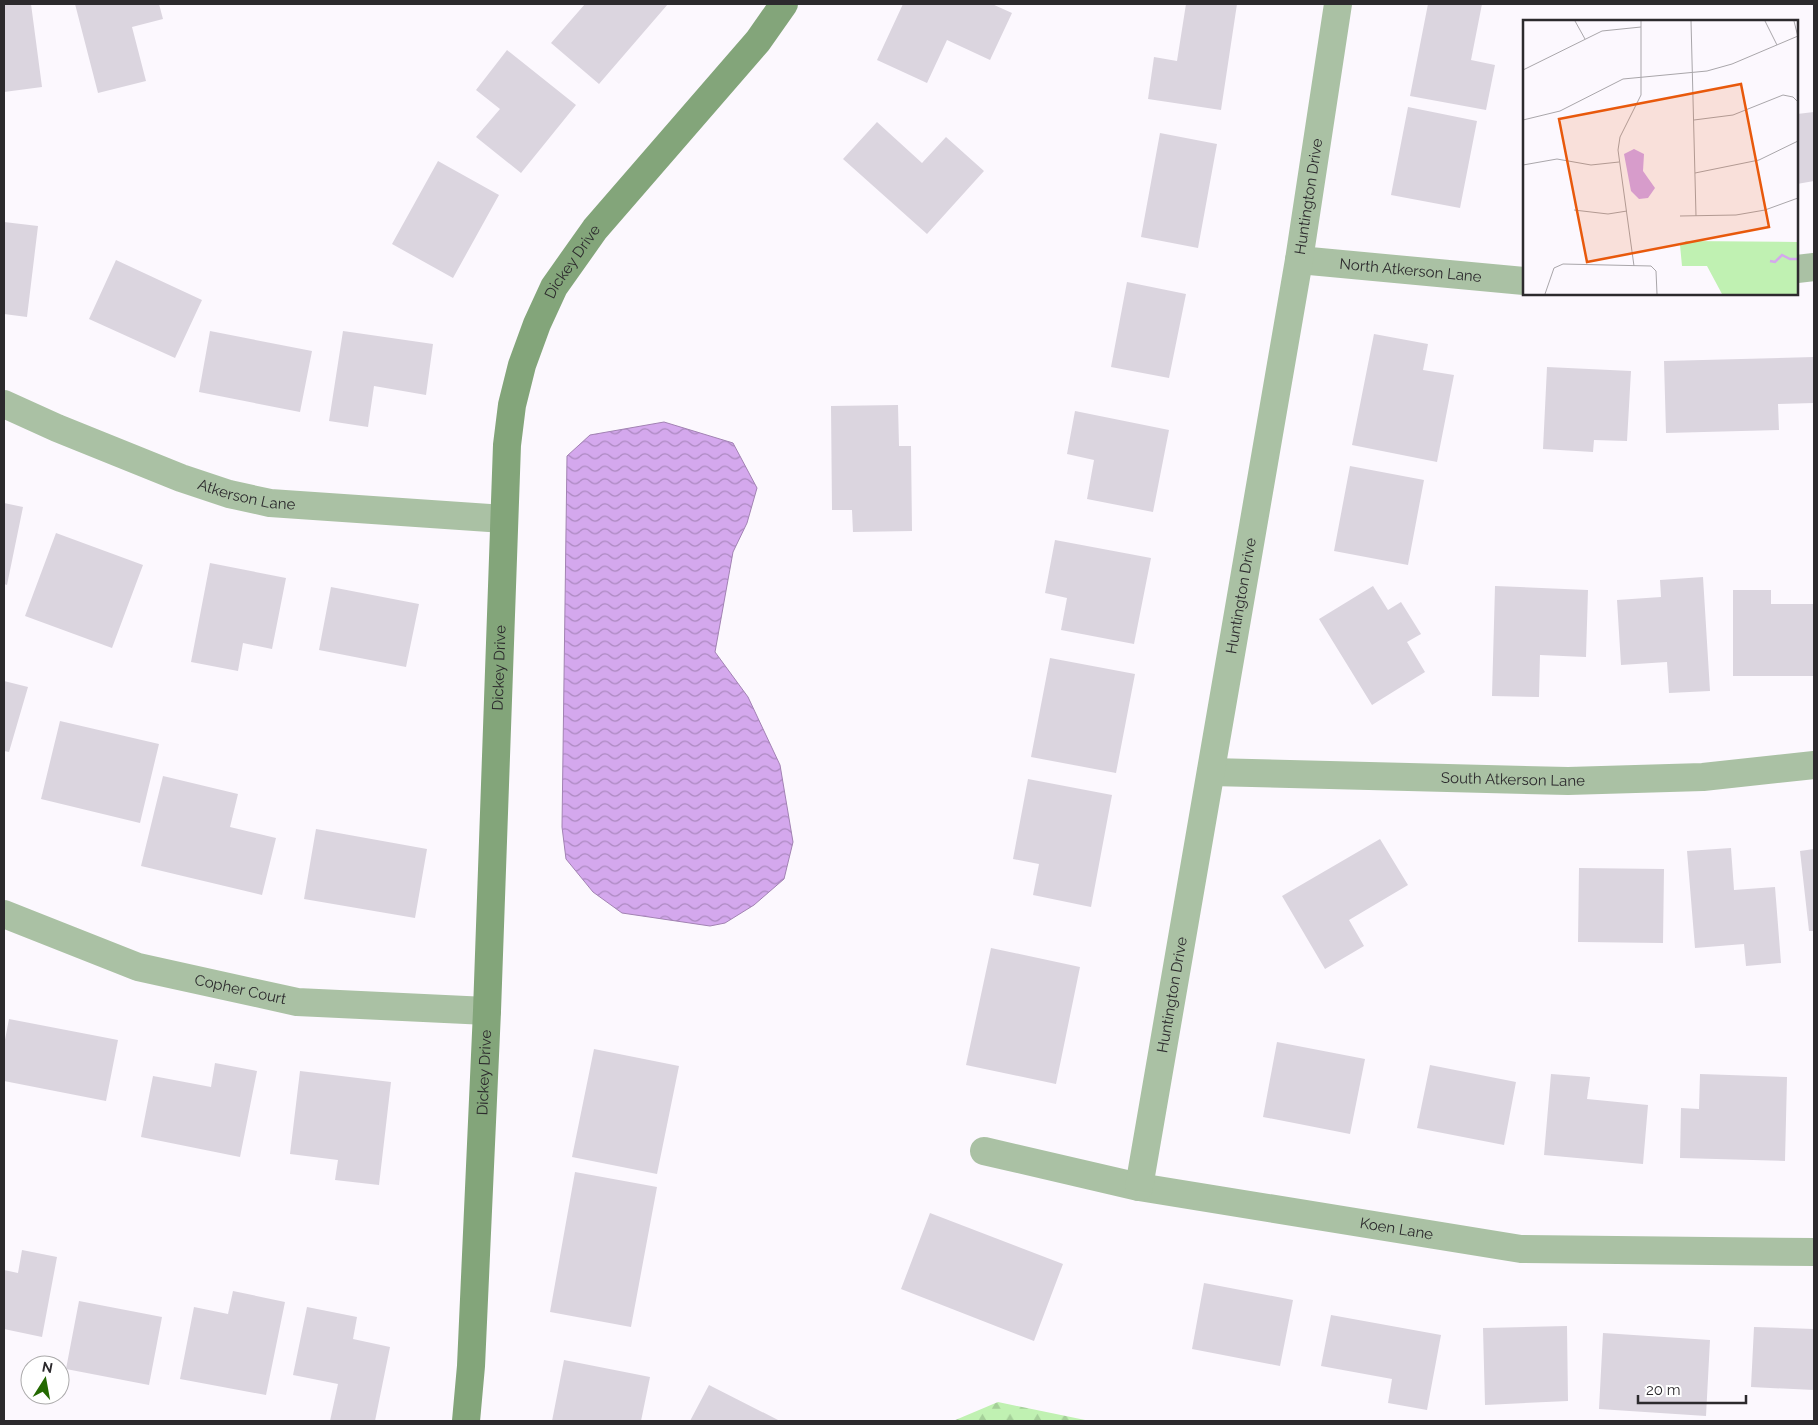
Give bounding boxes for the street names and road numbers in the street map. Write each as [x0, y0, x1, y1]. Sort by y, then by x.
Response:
street label: Huntington Drive [1291, 137, 1326, 256]
street label: Dickey Drive [541, 221, 604, 301]
street label: North Atkerson Lane [1339, 255, 1483, 286]
street label: Atkerson Lane [195, 475, 296, 514]
street label: Huntington Drive [1222, 536, 1260, 655]
street label: Dickey Drive [489, 624, 510, 711]
street label: South Atkerson Lane [1441, 769, 1585, 790]
street label: Huntington Drive [1153, 935, 1191, 1054]
street label: Copher Court [193, 971, 288, 1008]
street label: Dickey Drive [473, 1029, 495, 1116]
street label: Koen Lane [1359, 1214, 1435, 1244]

